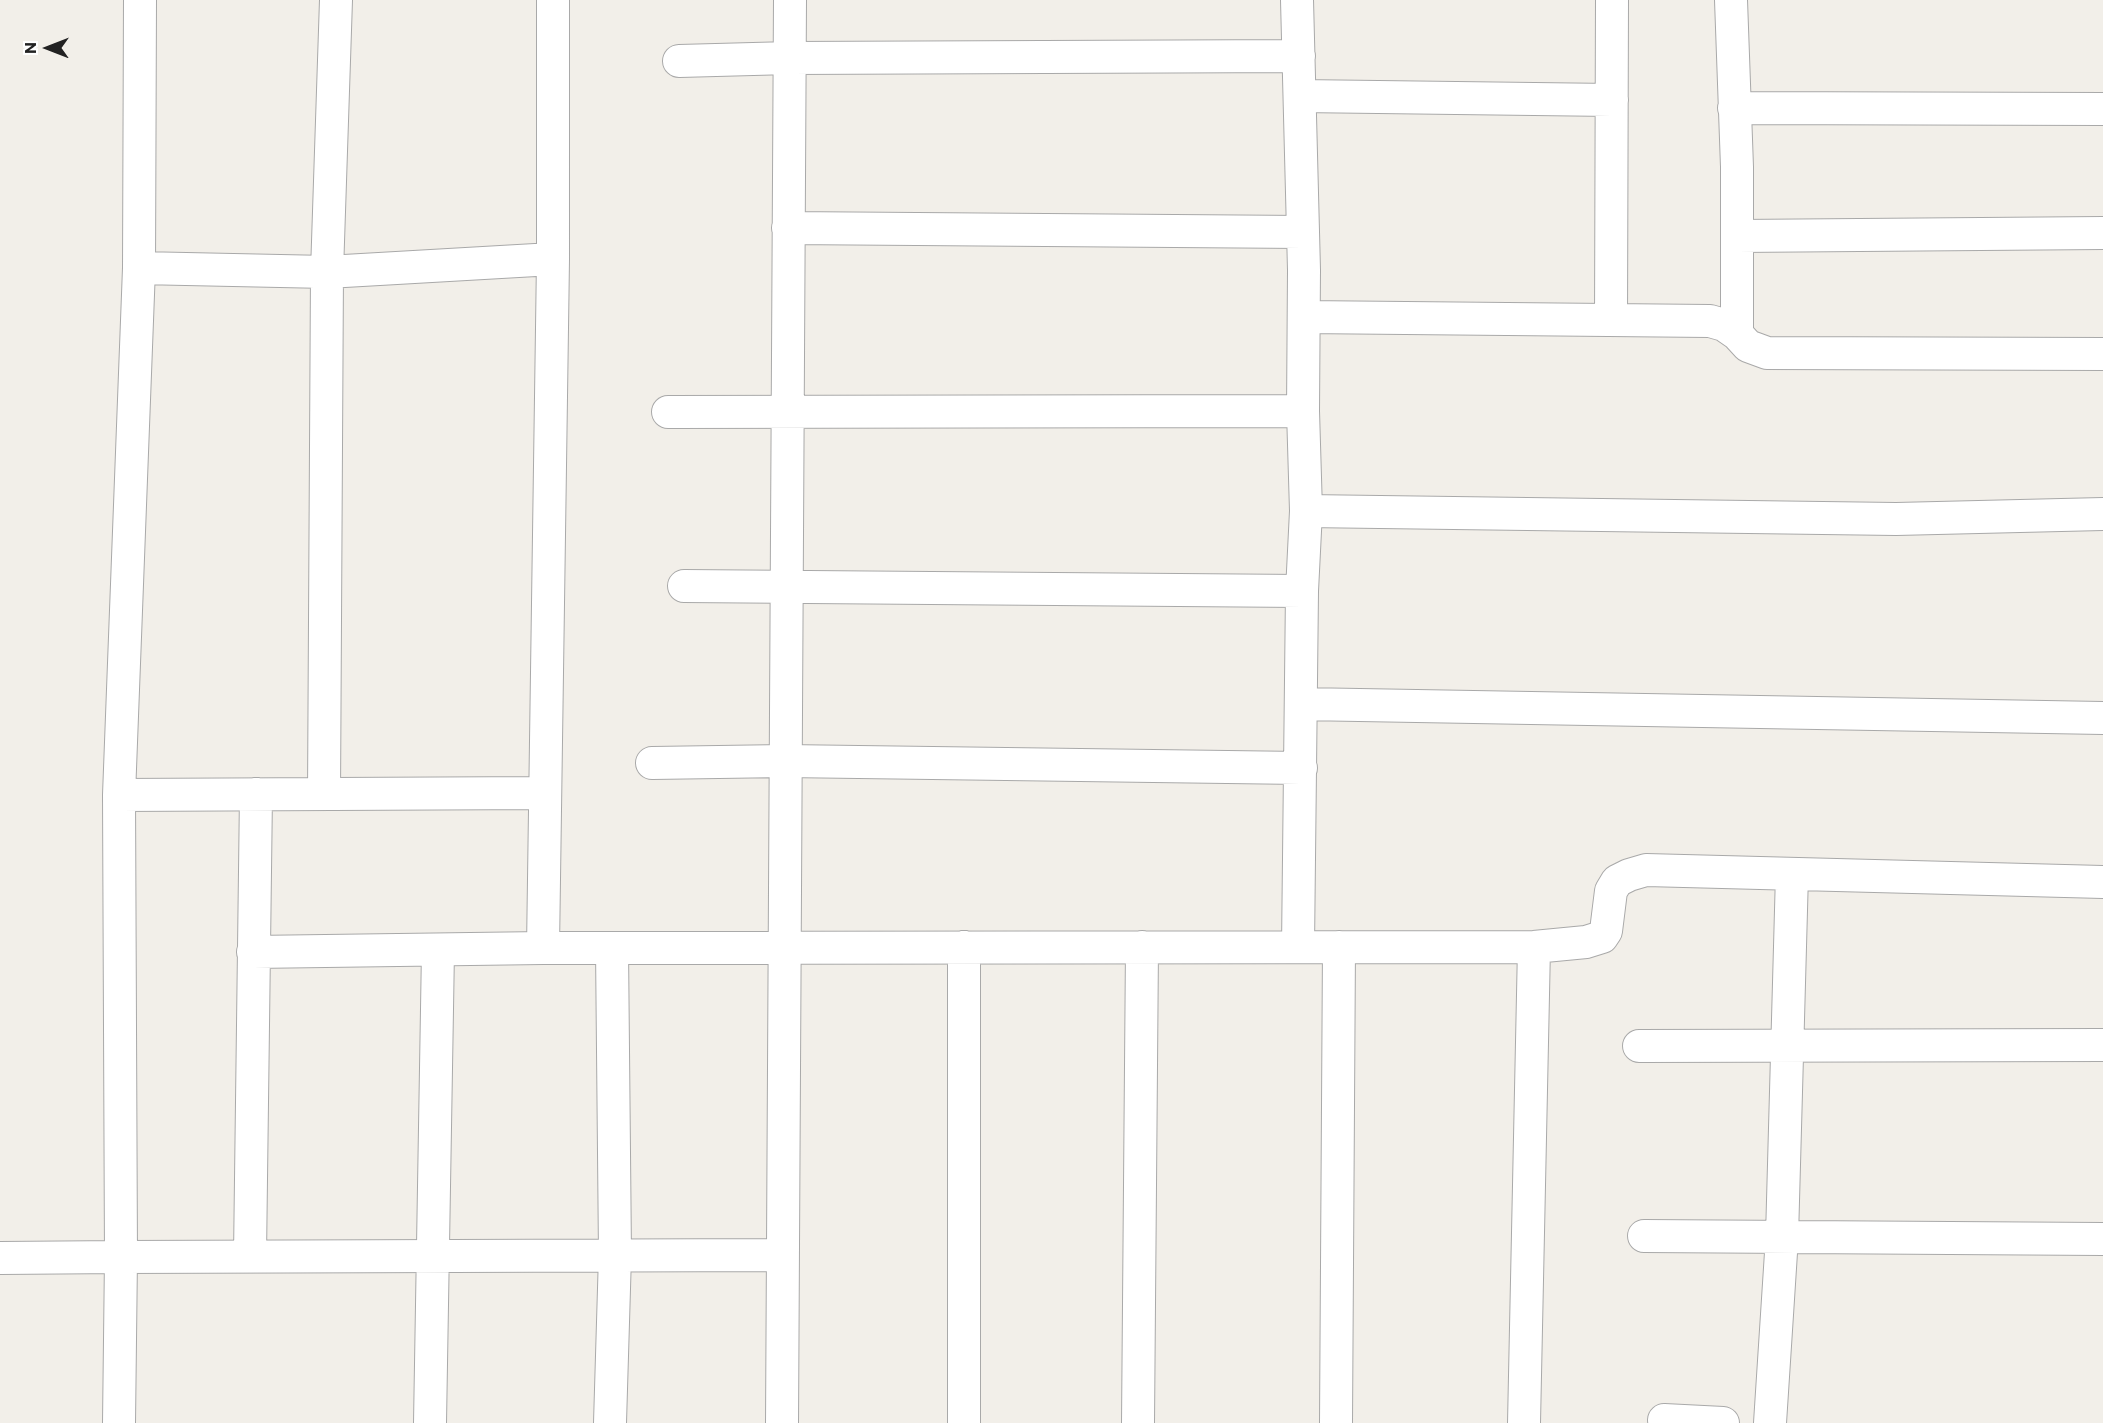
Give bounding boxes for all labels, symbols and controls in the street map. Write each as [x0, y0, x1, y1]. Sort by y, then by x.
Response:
north arrow [18, 18, 78, 78]
text: N [20, 42, 39, 54]

